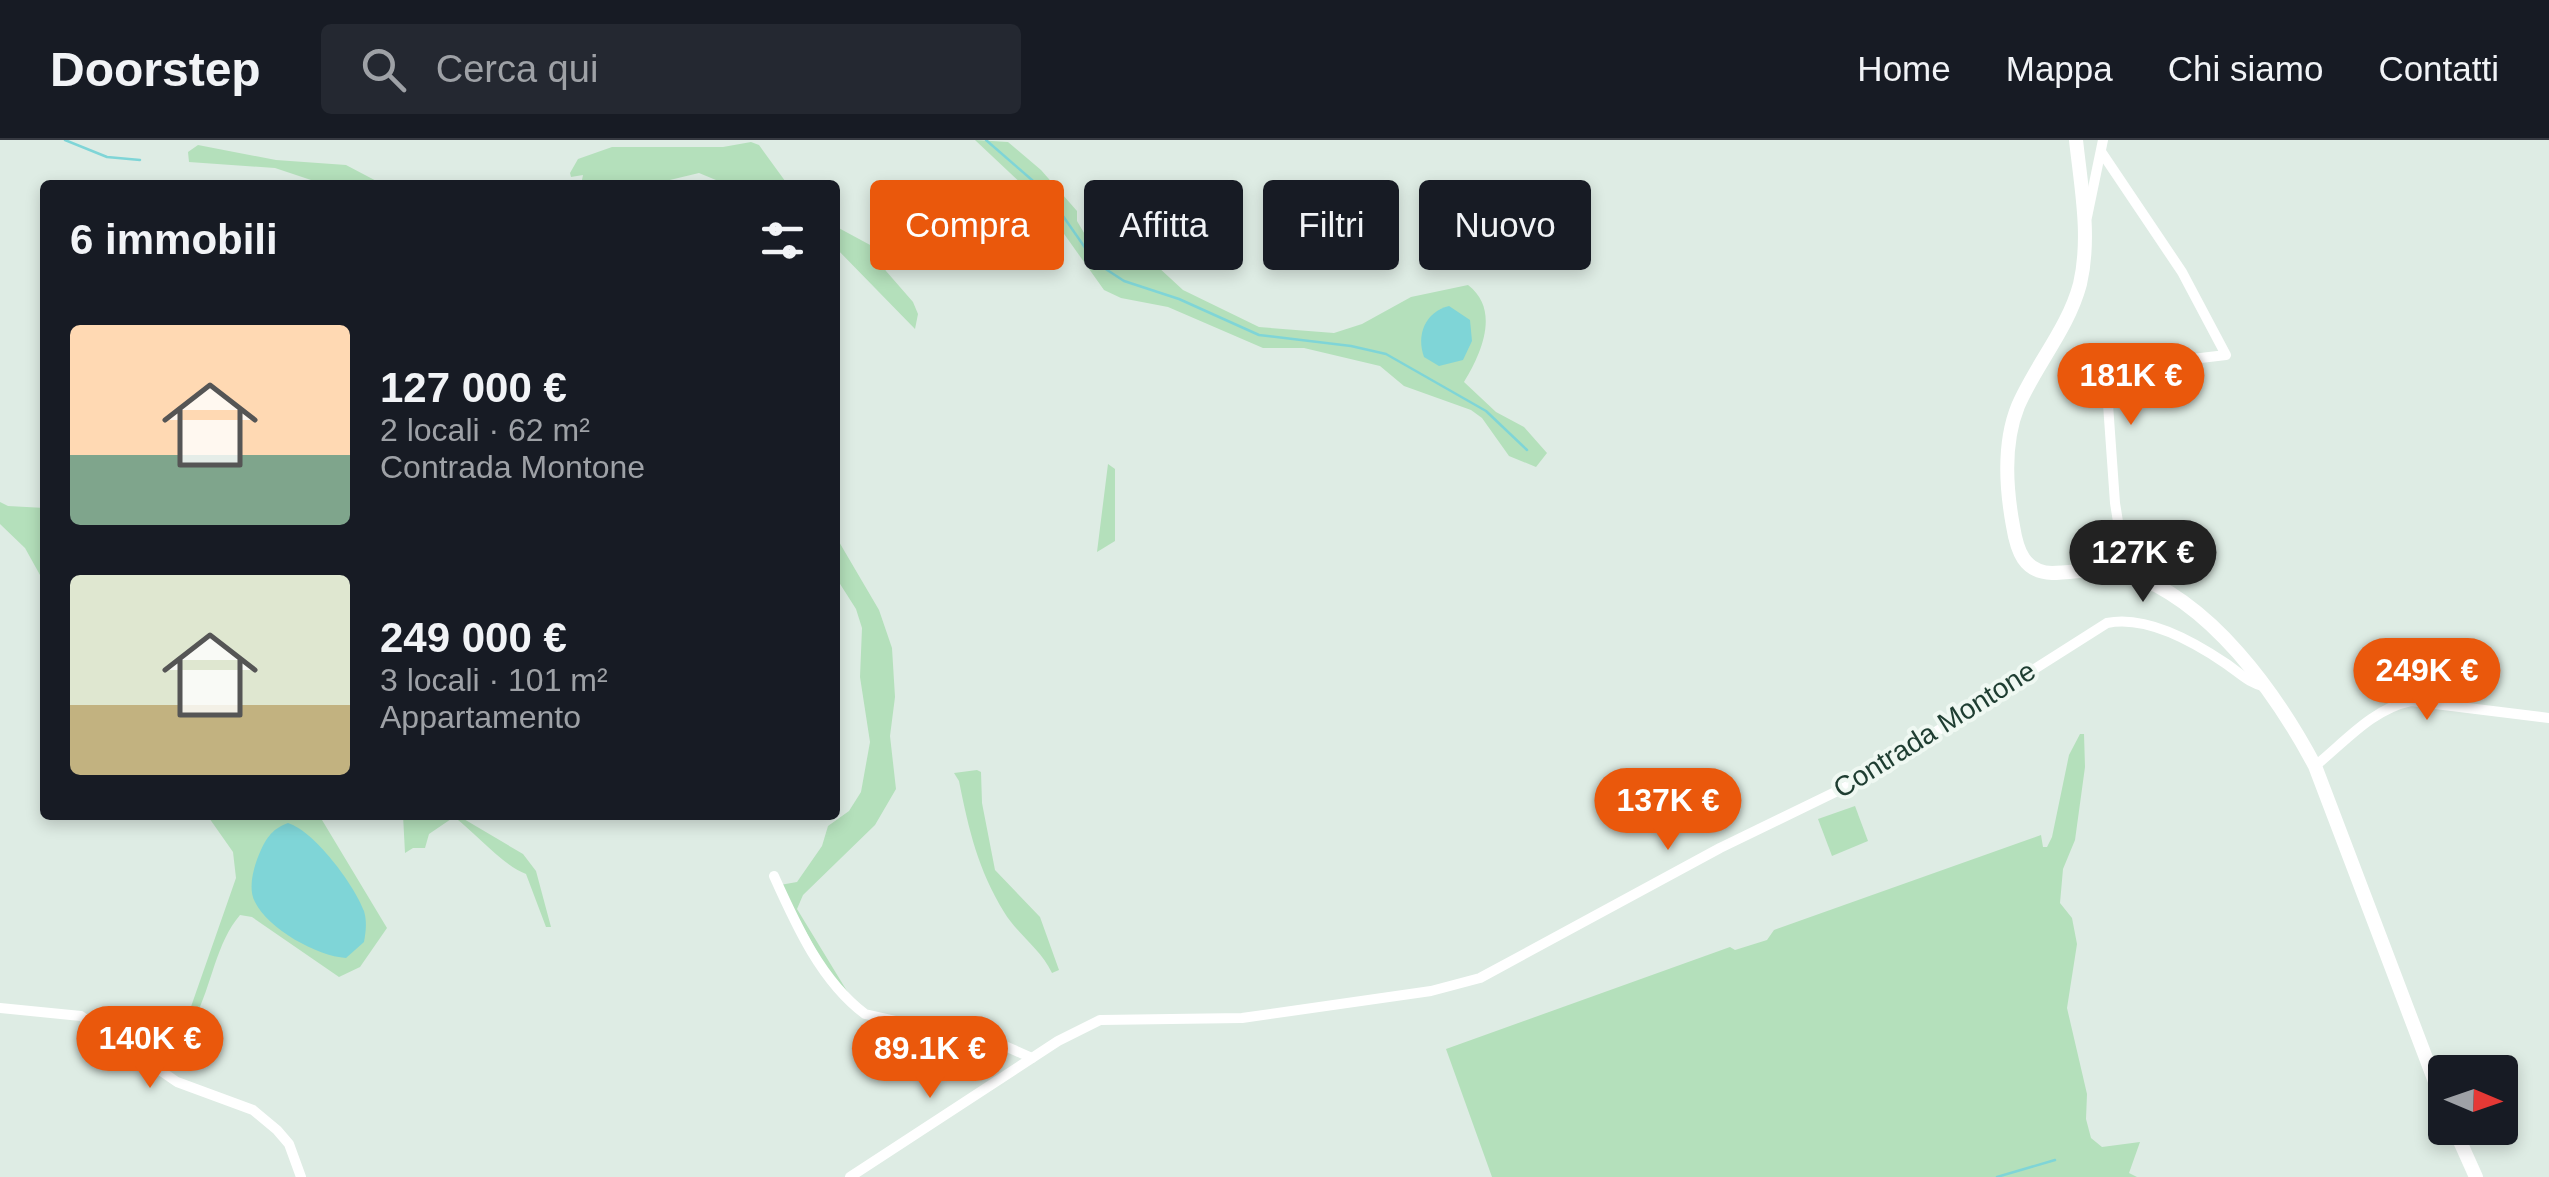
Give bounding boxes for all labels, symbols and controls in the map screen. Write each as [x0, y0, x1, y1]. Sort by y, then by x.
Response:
search box [321, 24, 1021, 114]
icon: search [356, 42, 411, 97]
text: Doorstep [50, 43, 261, 96]
text: Cerca qui [436, 48, 598, 90]
text: Home [1857, 49, 1951, 88]
text: Mappa [2006, 49, 2113, 88]
text: Chi siamo [2168, 49, 2323, 88]
text: Contatti [2378, 49, 2499, 88]
chip: Compra [870, 180, 1064, 270]
chip: Affitta [1084, 180, 1243, 270]
chip: Filtri [1263, 180, 1399, 270]
chip: Nuovo [1419, 180, 1591, 270]
icon: filters [755, 213, 810, 268]
text: 6 immobili [70, 216, 278, 263]
pin: 181K € [2050, 343, 2212, 428]
text: 181K € [2079, 357, 2183, 393]
text: 127 000 € [380, 364, 567, 411]
icon: home [150, 365, 270, 485]
text: 2 locali · 62 m² [380, 412, 590, 448]
text: Contrada Montone [380, 449, 645, 485]
pin: 127K € [2062, 520, 2224, 605]
text: 127K € [2091, 534, 2195, 570]
text: 249 000 € [380, 614, 567, 661]
icon: home [150, 615, 270, 735]
pin: 249K € [2346, 638, 2508, 723]
text: 249K € [2375, 652, 2479, 688]
street label: Contrada Montone [1828, 655, 2041, 804]
text: 3 locali · 101 m² [380, 662, 608, 698]
text: Appartamento [380, 699, 581, 735]
pin: 137K € [1587, 768, 1749, 853]
text: 137K € [1616, 782, 1720, 818]
pin: 140K € [69, 1006, 231, 1091]
pin: 89.1K € [838, 1016, 1022, 1101]
text: 140K € [98, 1020, 202, 1056]
text: 89.1K € [874, 1030, 986, 1066]
north arrow [2428, 1055, 2518, 1145]
map controls [2428, 1055, 2518, 1145]

